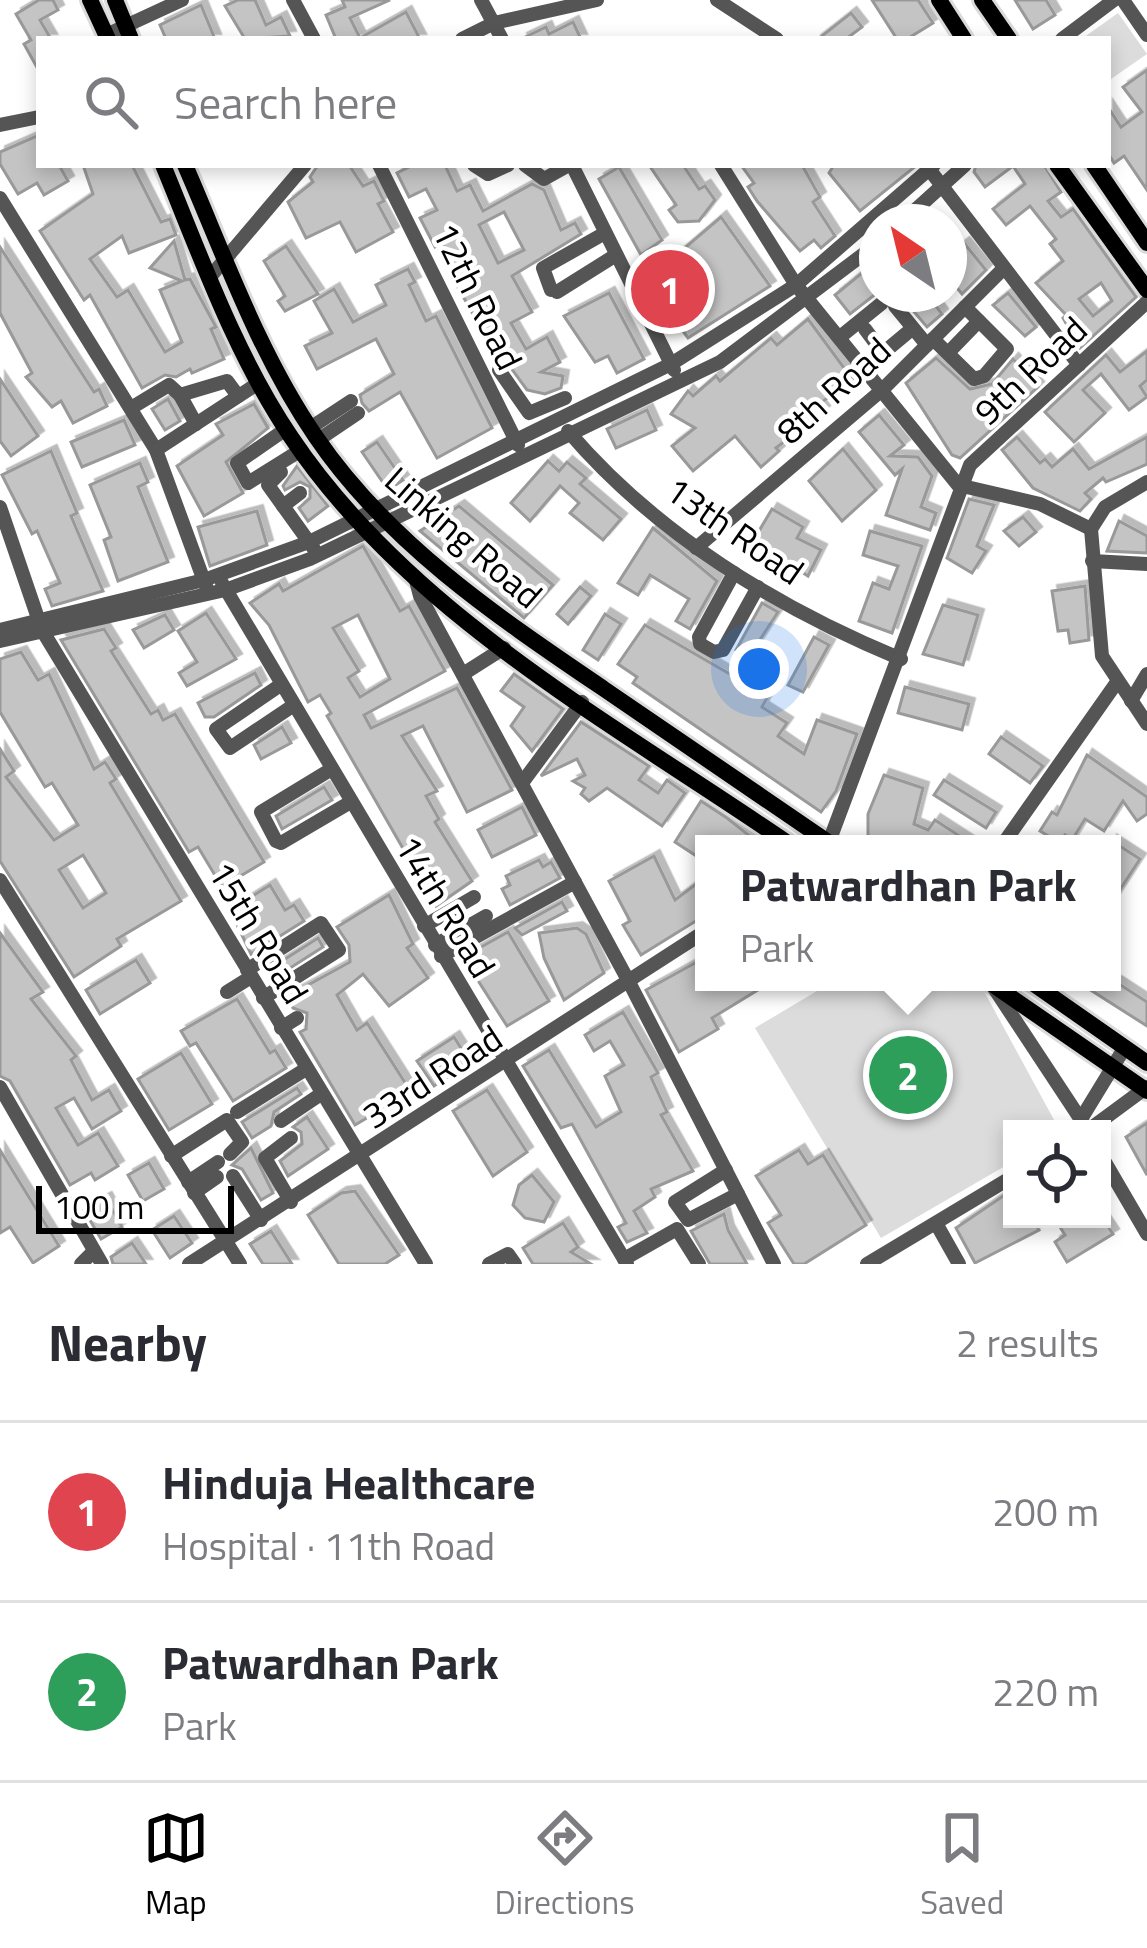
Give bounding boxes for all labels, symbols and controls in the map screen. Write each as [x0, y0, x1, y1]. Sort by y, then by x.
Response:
search box [36, 36, 1111, 168]
text: Search here [174, 68, 397, 136]
icon: search [78, 69, 144, 135]
north arrow [859, 204, 967, 312]
street label: 12th Road [419, 213, 537, 379]
pin: 1 [631, 244, 709, 334]
street label: 9th Road [961, 303, 1099, 437]
street label: 8th Road [763, 323, 903, 457]
street label: Linking Road [373, 453, 555, 621]
street label: 13th Road [654, 462, 816, 598]
your location [729, 639, 789, 699]
street label: 14th Road [382, 824, 510, 988]
popup [695, 835, 1121, 991]
street label: 15th Road [195, 850, 323, 1014]
text: Patwardhan Park [740, 850, 1076, 918]
text: Park [740, 918, 814, 977]
street label: 33rd Road [351, 1010, 513, 1142]
pin: 2 [869, 1030, 947, 1120]
map controls [1003, 1120, 1111, 1228]
button: locate [1003, 1120, 1111, 1228]
scale bar [36, 1180, 234, 1233]
text: 100 m [54, 1182, 144, 1232]
text: Nearby [48, 1303, 207, 1381]
text: 2 results [956, 1313, 1099, 1372]
text: Hinduja Healthcare [162, 1448, 535, 1516]
text: 1 [76, 1482, 98, 1541]
text: 200 m [992, 1482, 1099, 1541]
text: Hospital · 11th Road [162, 1516, 495, 1575]
text: Patwardhan Park [162, 1628, 499, 1696]
text: 2 [76, 1662, 98, 1721]
text: 220 m [992, 1662, 1099, 1721]
text: Park [162, 1696, 237, 1755]
tab: Map [143, 1805, 209, 1927]
tab: Directions [495, 1805, 634, 1927]
tab: Saved [920, 1805, 1004, 1927]

